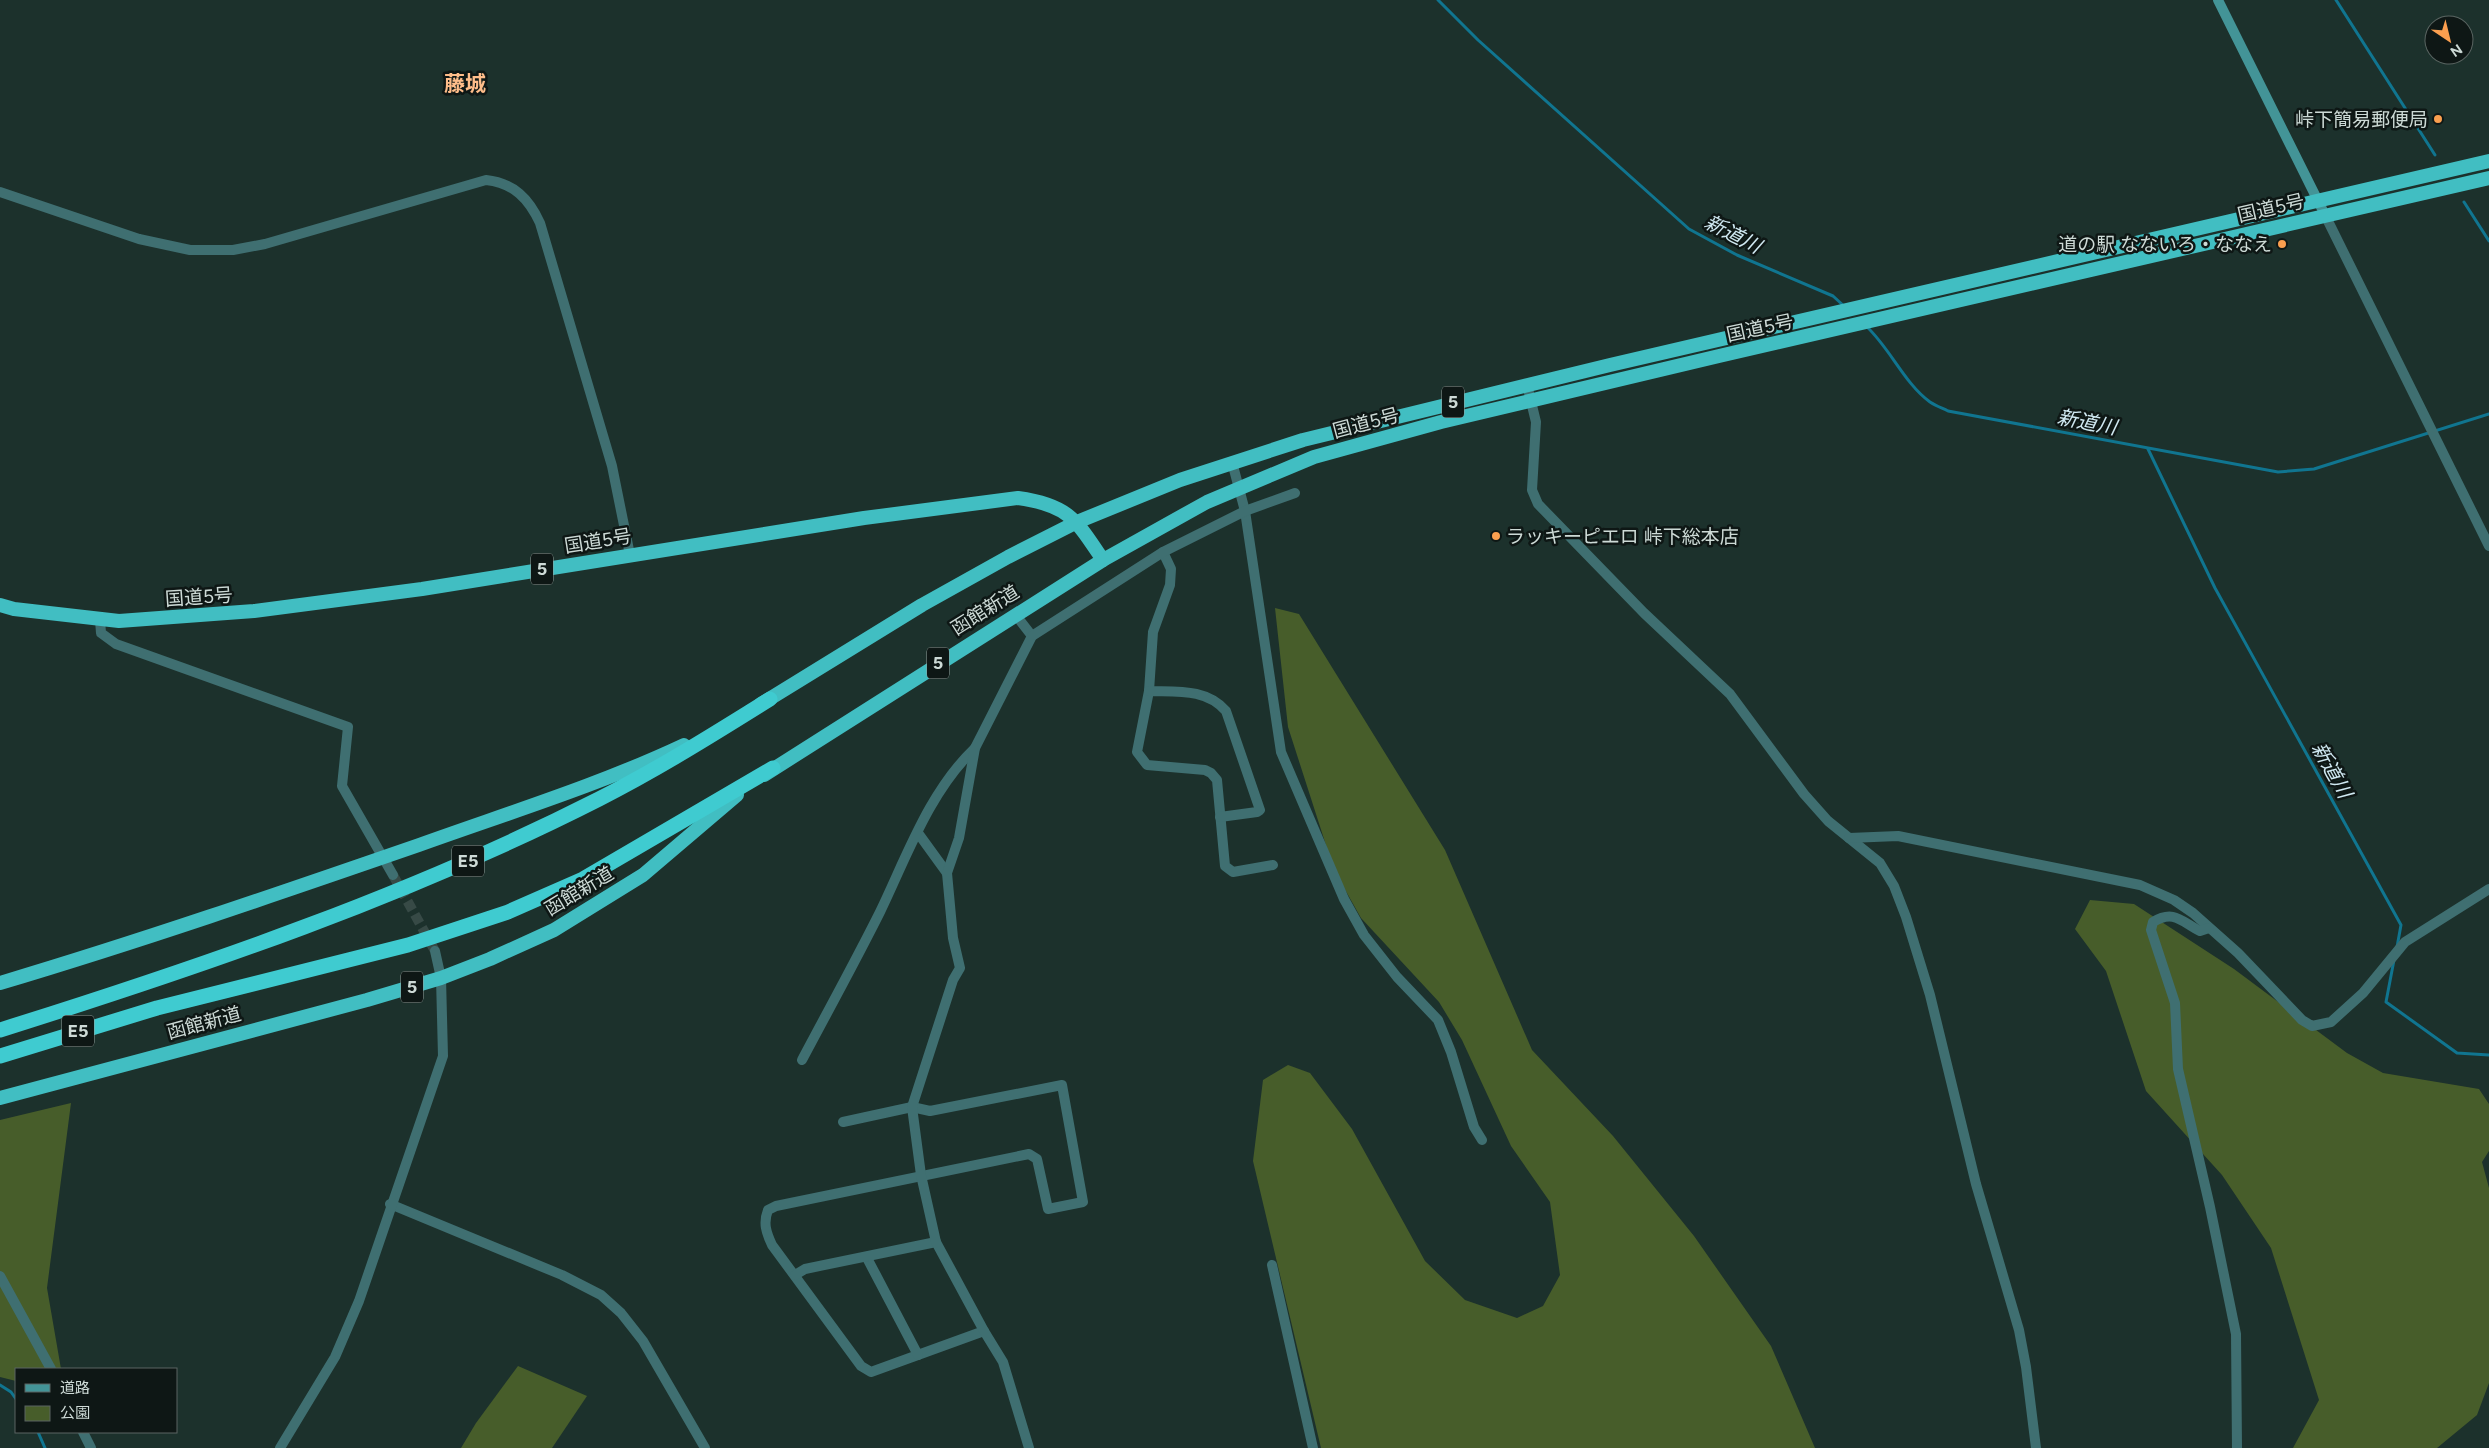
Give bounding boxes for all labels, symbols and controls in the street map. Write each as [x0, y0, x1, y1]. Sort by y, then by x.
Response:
north arrow [2424, 15, 2474, 65]
text: N [2447, 40, 2465, 60]
district label: 藤城 [444, 71, 486, 96]
place label: 峠下簡易郵便局 [2295, 108, 2428, 131]
marker: 峠下簡易郵便局 [2432, 113, 2444, 125]
street label: 国道5号 [2235, 189, 2307, 227]
water label: 新道川 [1701, 210, 1767, 259]
place label: 道の駅 なないろ・ななえ [2058, 233, 2272, 256]
marker: 道の駅 なないろ・ななえ [2276, 238, 2288, 250]
street label: 国道5号 [1724, 310, 1796, 346]
road number: 5 [1442, 387, 1464, 418]
street label: 国道5号 [1330, 403, 1402, 443]
water label: 新道川 [2055, 404, 2121, 440]
street label: 国道5号 [563, 524, 633, 558]
place label: ラッキーピエロ 峠下総本店 [1506, 525, 1739, 548]
marker: ラッキーピエロ 峠下総本店 [1490, 530, 1502, 542]
road number: 5 [531, 554, 553, 584]
street label: 函館新道 [947, 580, 1023, 640]
street label: 国道5号 [164, 583, 234, 611]
road number: 5 [927, 648, 949, 678]
water label: 新道川 [2307, 738, 2358, 804]
road number: E5 [452, 846, 484, 876]
street label: 函館新道 [540, 862, 618, 920]
road number: 5 [401, 972, 423, 1002]
street label: 函館新道 [164, 1002, 244, 1044]
road number: E5 [62, 1016, 94, 1046]
legend [15, 1368, 178, 1433]
text: 道路 [60, 1379, 90, 1397]
text: 公園 [60, 1404, 90, 1422]

